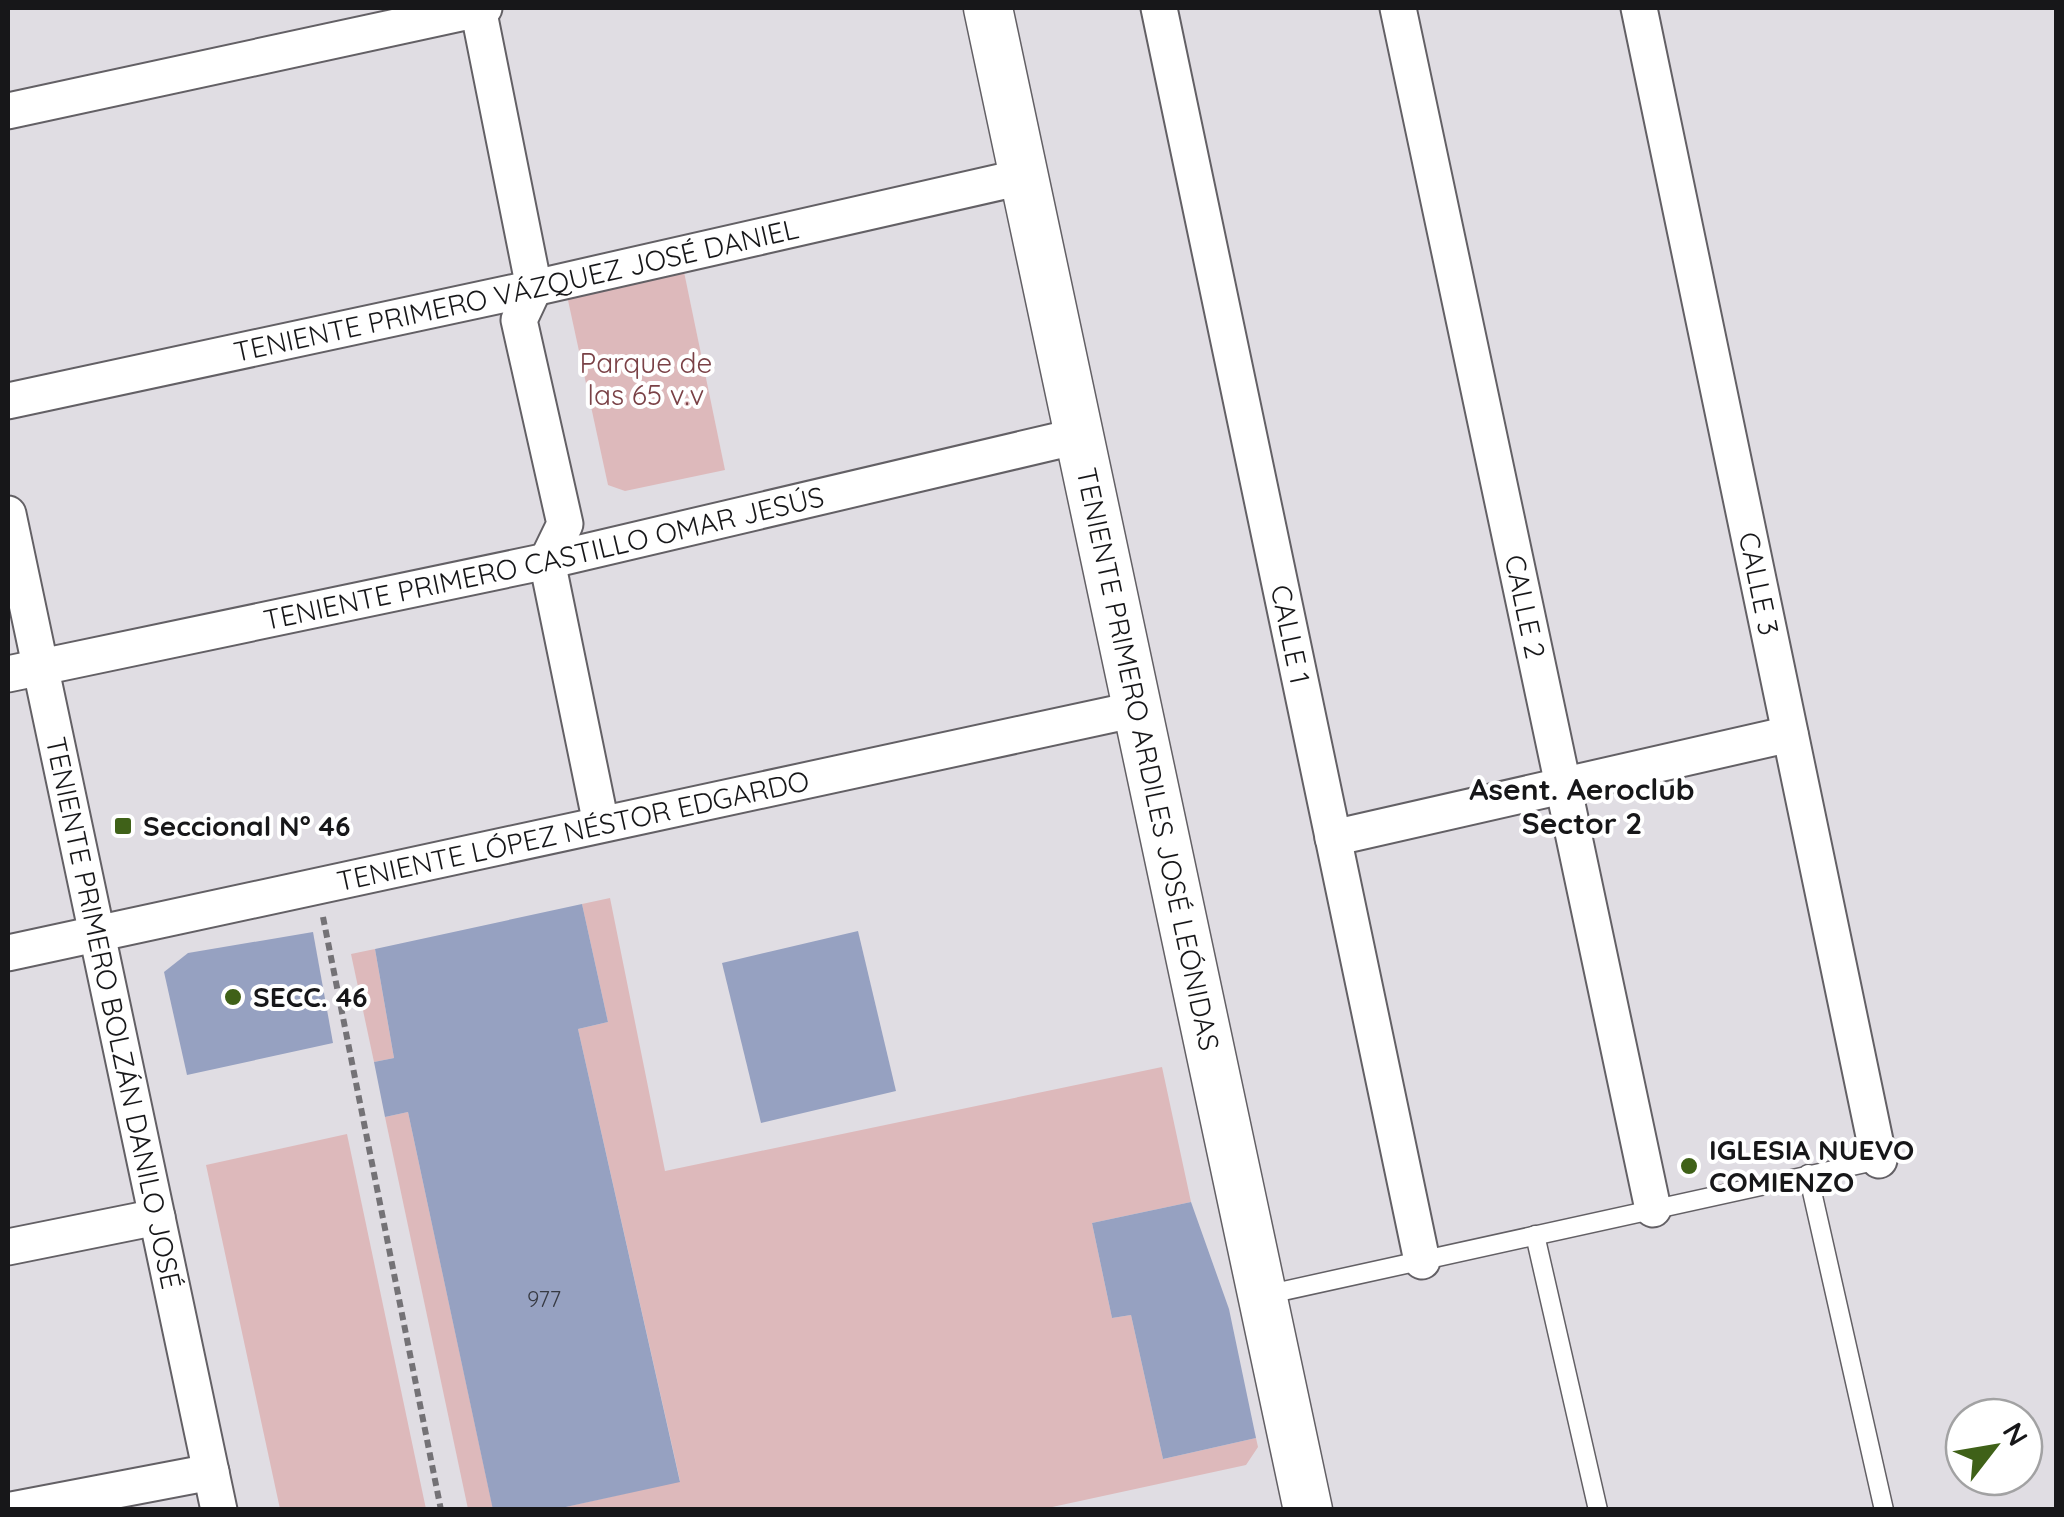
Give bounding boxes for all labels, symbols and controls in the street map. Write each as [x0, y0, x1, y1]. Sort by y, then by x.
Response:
street label: TENIENTE PRIMERO VÁZQUEZ JOSÉ DANIEL [230, 210, 802, 369]
park label: Parque de las 65 v.v [580, 345, 712, 412]
street label: TENIENTE PRIMERO ARDILES JOSÉ LEÓNIDAS [1069, 465, 1228, 1054]
street label: TENIENTE PRIMERO CASTILLO OMAR JESÚS [260, 478, 827, 637]
street label: CALLE 3 [1732, 529, 1787, 638]
street label: CALLE 2 [1498, 551, 1554, 662]
street label: CALLE 1 [1264, 582, 1318, 687]
street label: TENIENTE PRIMERO BOLZÁN DANILO JOSÉ [39, 734, 190, 1292]
street label: TENIENTE LÓPEZ NÉSTOR EDGARDO [334, 762, 812, 898]
district label: Asent. Aeroclub Sector 2 [1469, 770, 1695, 842]
place label: Seccional N° 46 [143, 808, 350, 843]
marker: Seccional N° 46 [112, 815, 134, 837]
place label: SECC. 46 [253, 979, 368, 1014]
marker: SECC. 46 [222, 986, 244, 1008]
place label: IGLESIA NUEVO COMIENZO [1709, 1132, 1914, 1199]
marker: IGLESIA NUEVO COMIENZO [1678, 1155, 1700, 1177]
house number: 977 [527, 1285, 561, 1313]
north arrow [1944, 1397, 2044, 1497]
text: N [1996, 1416, 2036, 1452]

